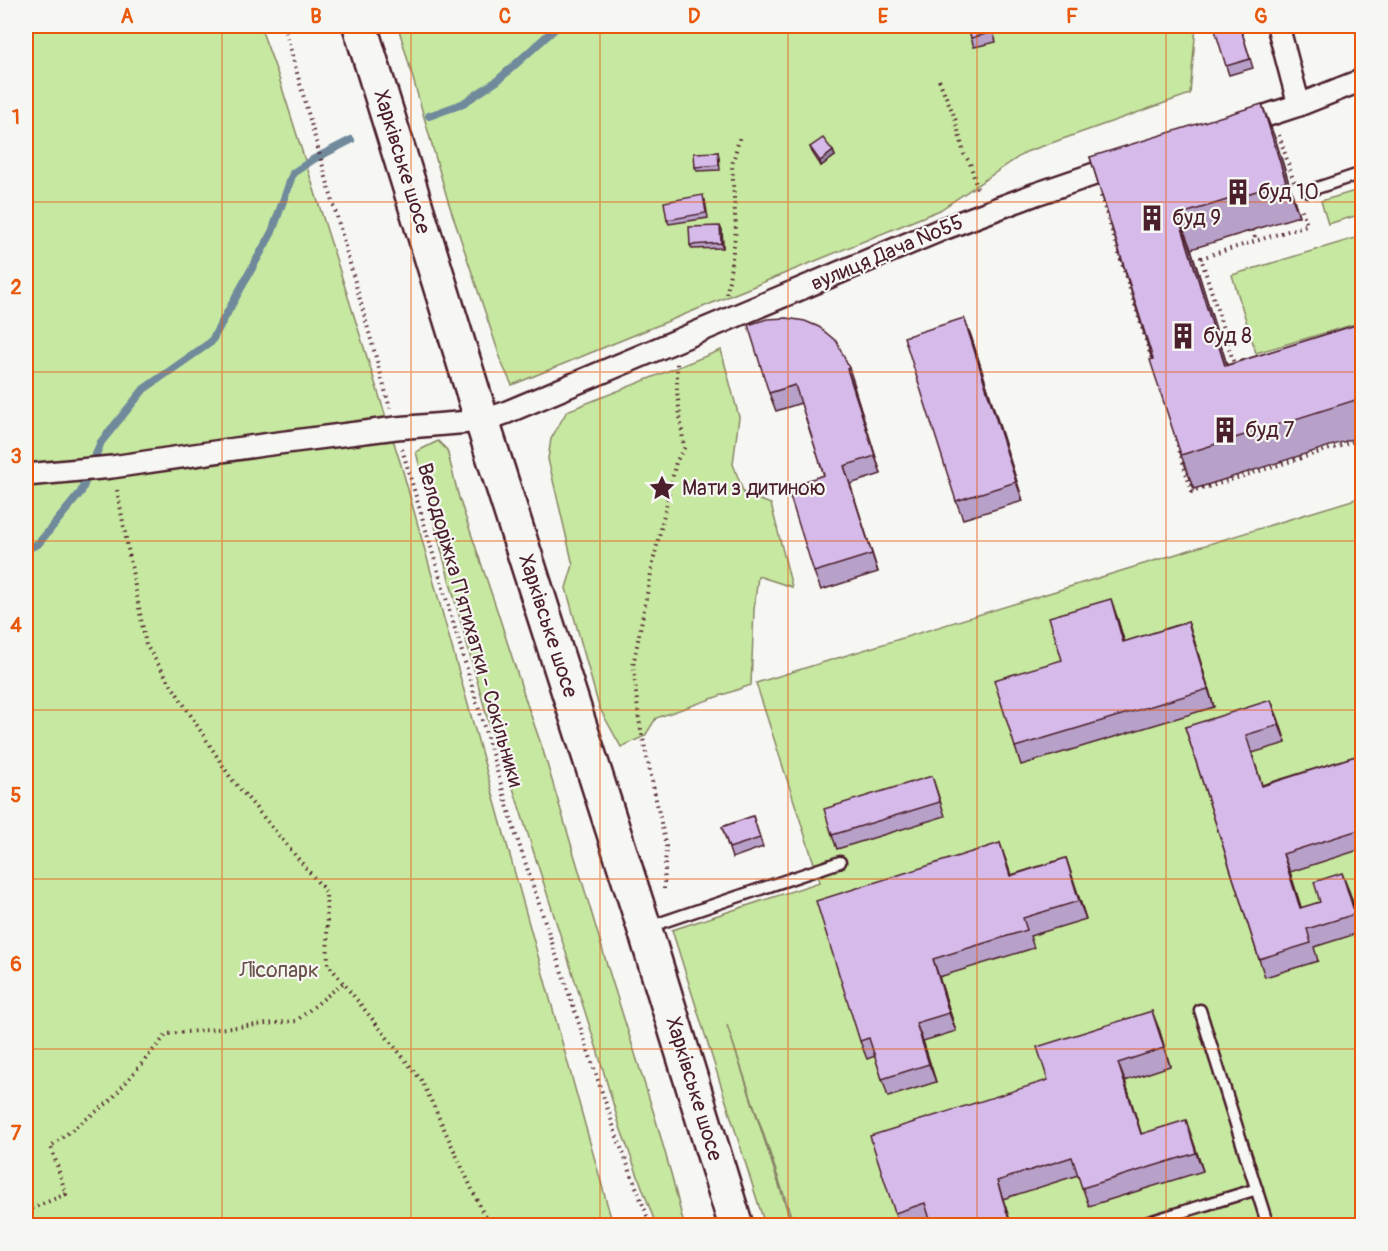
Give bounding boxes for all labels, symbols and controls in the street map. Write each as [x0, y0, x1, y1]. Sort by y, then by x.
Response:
text: A [121, 4, 134, 29]
text: B [310, 4, 322, 29]
text: C [499, 4, 511, 29]
text: D [688, 4, 701, 29]
text: E [878, 4, 889, 29]
text: F [1066, 4, 1078, 29]
text: G [1254, 4, 1268, 29]
street label: Харківське шосе [367, 87, 437, 238]
text: 1 [12, 105, 20, 130]
building icon: буд 10 [1223, 177, 1253, 207]
place label: буд 10 [1258, 179, 1319, 206]
building icon: буд 9 [1137, 203, 1167, 233]
place label: буд 9 [1172, 205, 1221, 232]
street label: вулиця Дача №55 [807, 209, 967, 297]
text: 2 [10, 275, 22, 300]
building icon: буд 8 [1168, 321, 1198, 351]
place label: буд 8 [1203, 323, 1252, 350]
building icon: буд 7 [1210, 415, 1240, 445]
place label: буд 7 [1245, 417, 1294, 444]
text: 3 [10, 444, 22, 469]
street label: Велодоріжка П'ятихатки - Сокільники [411, 460, 529, 790]
place icon: Мати з дитиною [647, 473, 677, 503]
place label: Мати з дитиною [682, 475, 826, 502]
street label: Харківське шосе [512, 551, 584, 702]
text: 4 [10, 613, 22, 638]
text: 5 [11, 783, 22, 808]
text: 6 [10, 952, 22, 977]
park label: Лісопарк [238, 957, 319, 984]
street label: Харківське шосе [659, 1014, 729, 1165]
text: 7 [11, 1121, 22, 1146]

